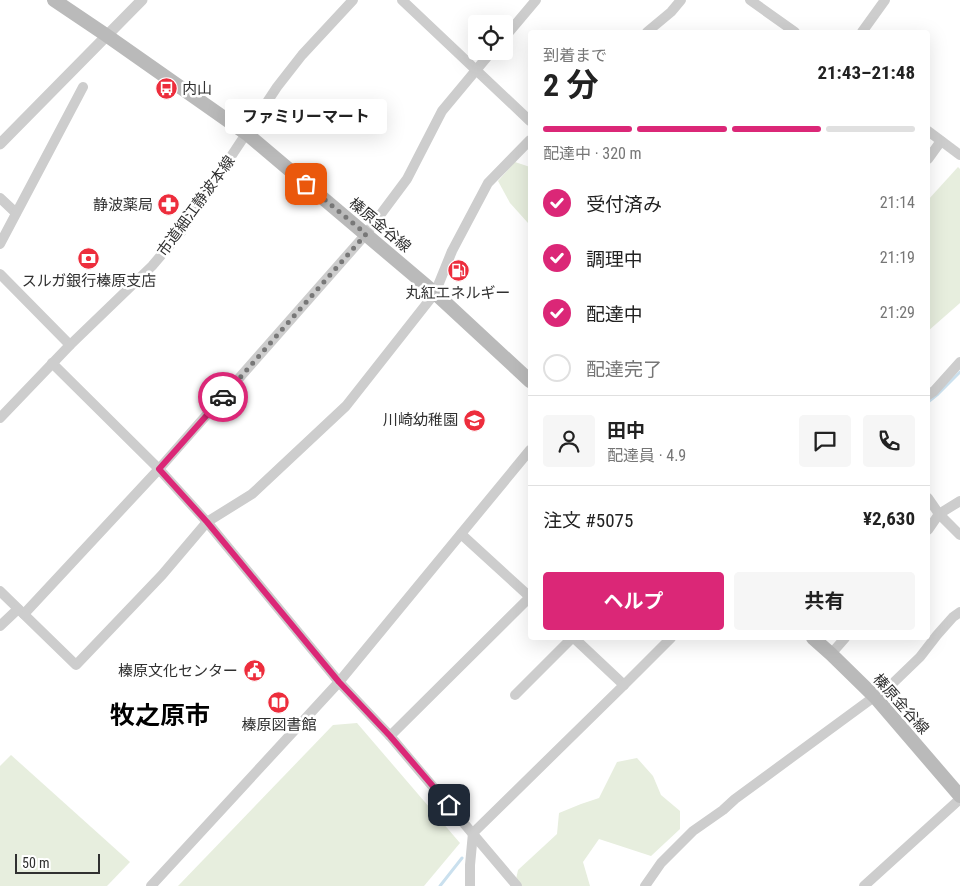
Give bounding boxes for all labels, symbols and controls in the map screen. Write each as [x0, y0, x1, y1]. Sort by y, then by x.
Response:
map controls [468, 15, 513, 60]
button: locate [468, 15, 513, 60]
text: 到着まで [543, 46, 607, 65]
text: 21:43–21:48 [817, 61, 915, 84]
text: 2 分 [543, 66, 599, 104]
bus stop icon: 内山 [154, 77, 178, 101]
place label: 内山 [182, 80, 212, 98]
callout: ファミリーマート [225, 99, 387, 134]
text: ファミリーマート [242, 107, 370, 126]
text: 配達中 · 320 m [543, 144, 642, 163]
street label: 市道細江静波本線 [153, 152, 239, 260]
pin [285, 163, 327, 205]
icon: bag [292, 170, 320, 198]
icon: check [543, 189, 571, 217]
pharmacy icon: 静波薬局 [157, 193, 181, 217]
text: 受付済み [586, 193, 662, 216]
text: 21:14 [880, 193, 915, 212]
street label: 榛原金谷線 [345, 194, 415, 256]
place label: 静波薬局 [93, 196, 153, 214]
icon: check [543, 244, 571, 272]
bank icon: スルガ銀行榛原支店 [77, 246, 101, 270]
text: 調理中 [586, 248, 643, 271]
text: 21:19 [880, 248, 915, 267]
fuel station icon: 丸紅エネルギー [446, 258, 470, 282]
place label: スルガ銀行榛原支店 [22, 272, 156, 290]
place label: 丸紅エネルギー [405, 284, 511, 302]
icon: check [543, 299, 571, 327]
text: 配達中 [586, 303, 643, 326]
text: 21:29 [880, 303, 915, 322]
text: 配達完了 [586, 358, 662, 381]
courier [198, 372, 248, 422]
icon: car [209, 383, 237, 411]
school or university icon: 川崎幼稚園 [462, 408, 486, 432]
place label: 川崎幼稚園 [383, 411, 458, 429]
button: person [543, 415, 595, 467]
button: chat [799, 415, 851, 467]
button: phone [863, 415, 915, 467]
text: 田中 [607, 419, 645, 442]
text: 配達員 · 4.9 [607, 446, 686, 465]
text: ¥2,630 [863, 507, 915, 530]
text: 注文 #5075 [543, 509, 633, 532]
button: ヘルプ [543, 572, 724, 630]
button: 共有 [734, 572, 915, 630]
public building icon: 榛原文化センター [242, 659, 266, 683]
place label: 榛原文化センター [118, 662, 238, 680]
street label: 榛原金谷線 [869, 670, 933, 738]
library icon: 榛原図書館 [267, 690, 291, 714]
district label: 牧之原市 [110, 701, 210, 730]
place label: 榛原図書館 [241, 716, 317, 734]
pin [428, 784, 470, 826]
icon: home [435, 791, 463, 819]
scale bar [15, 851, 100, 874]
text: 50 m [22, 855, 50, 871]

